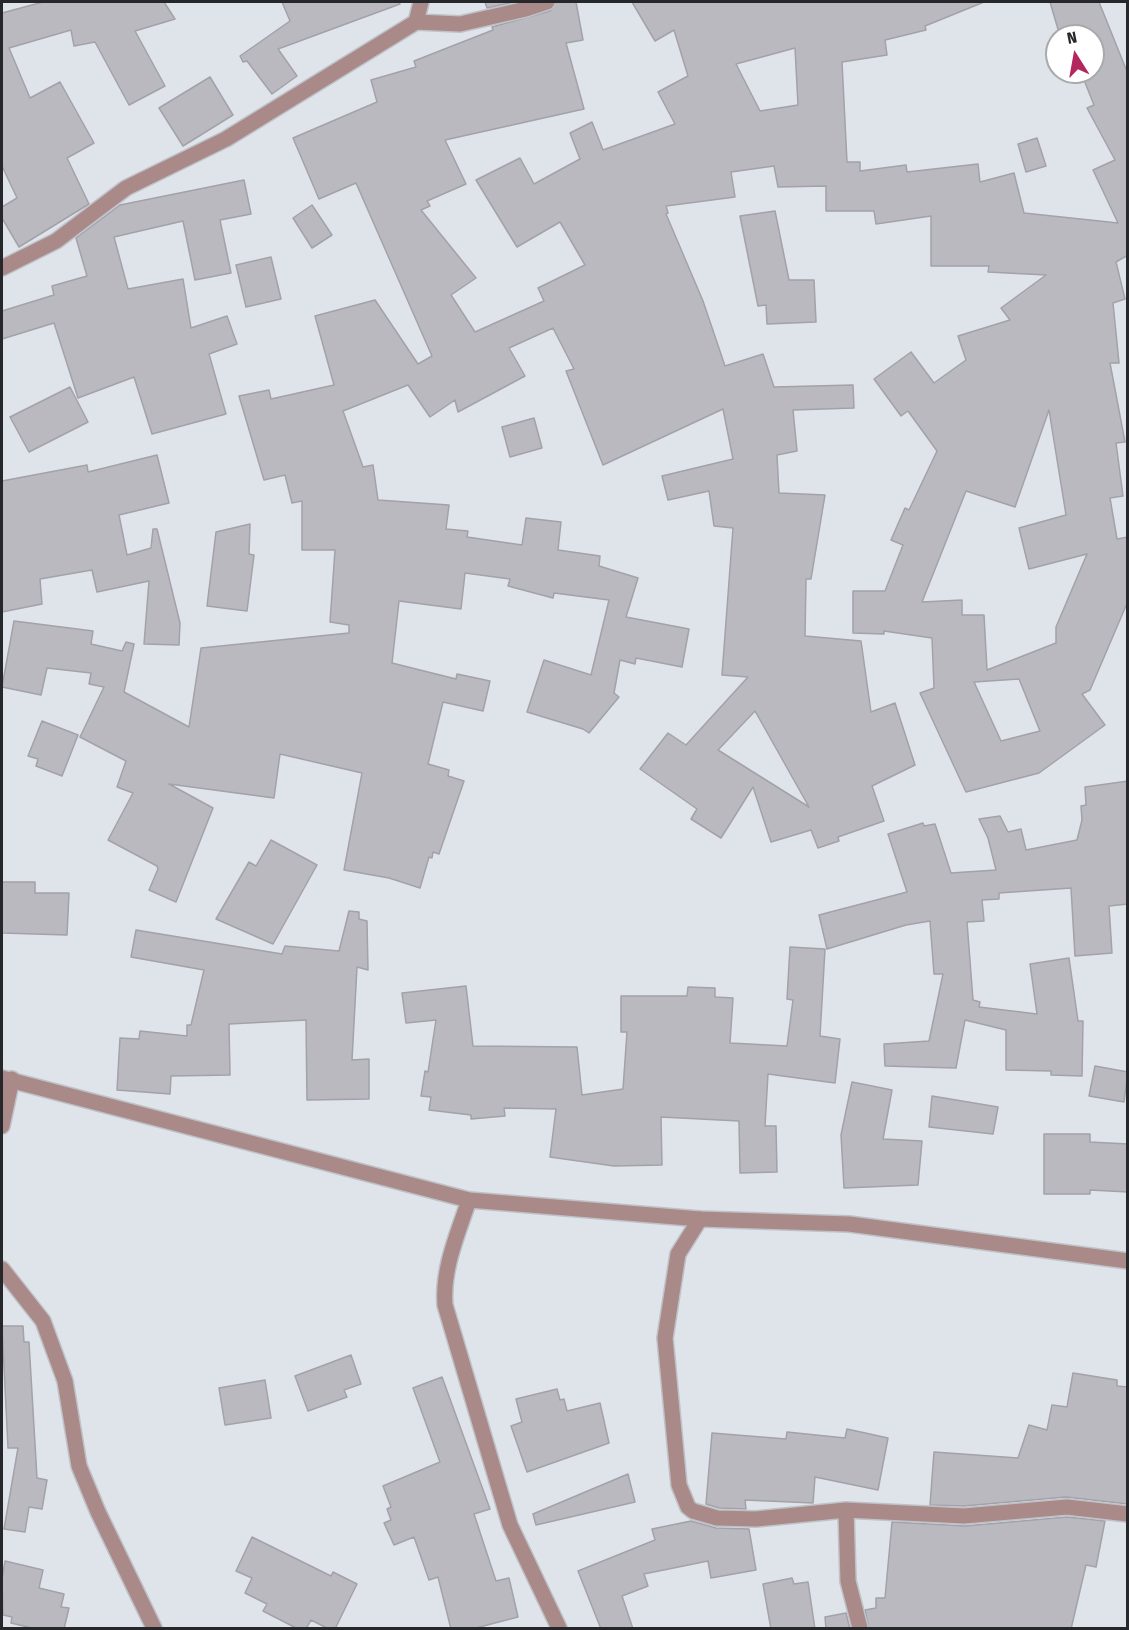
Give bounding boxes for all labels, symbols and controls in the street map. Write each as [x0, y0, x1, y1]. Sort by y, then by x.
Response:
north arrow [1045, 24, 1105, 84]
text: N [1065, 28, 1078, 48]

